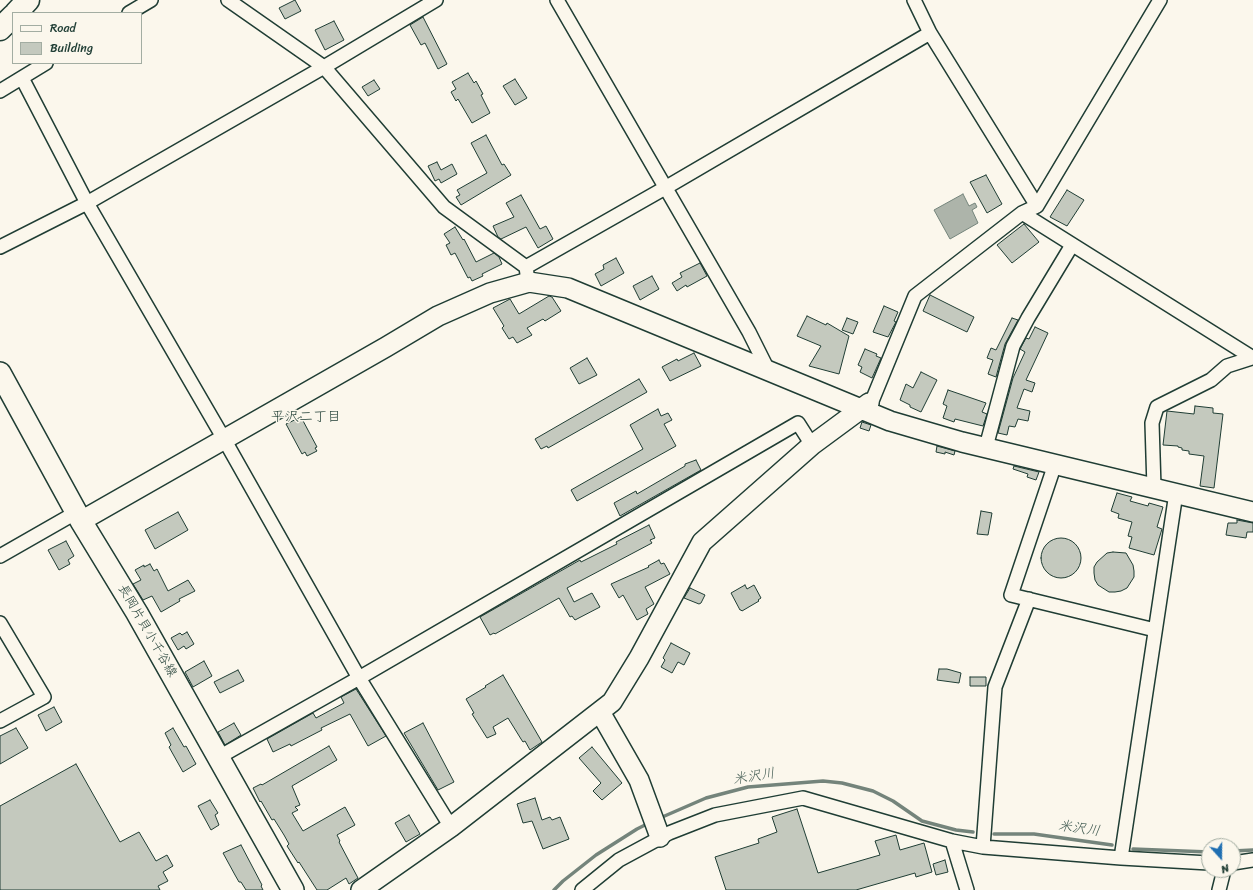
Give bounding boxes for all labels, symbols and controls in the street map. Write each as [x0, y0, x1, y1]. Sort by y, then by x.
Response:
legend [12, 12, 142, 64]
text: Road [50, 17, 76, 39]
text: Building [50, 37, 93, 59]
district label: 平沢二丁目 [271, 409, 341, 425]
street label: 長岡片貝小千谷線 [114, 582, 180, 680]
water label: 米沢川 [732, 765, 776, 789]
water label: 米沢川 [1057, 818, 1101, 840]
north arrow [1201, 838, 1241, 878]
text: N [1218, 859, 1232, 879]

